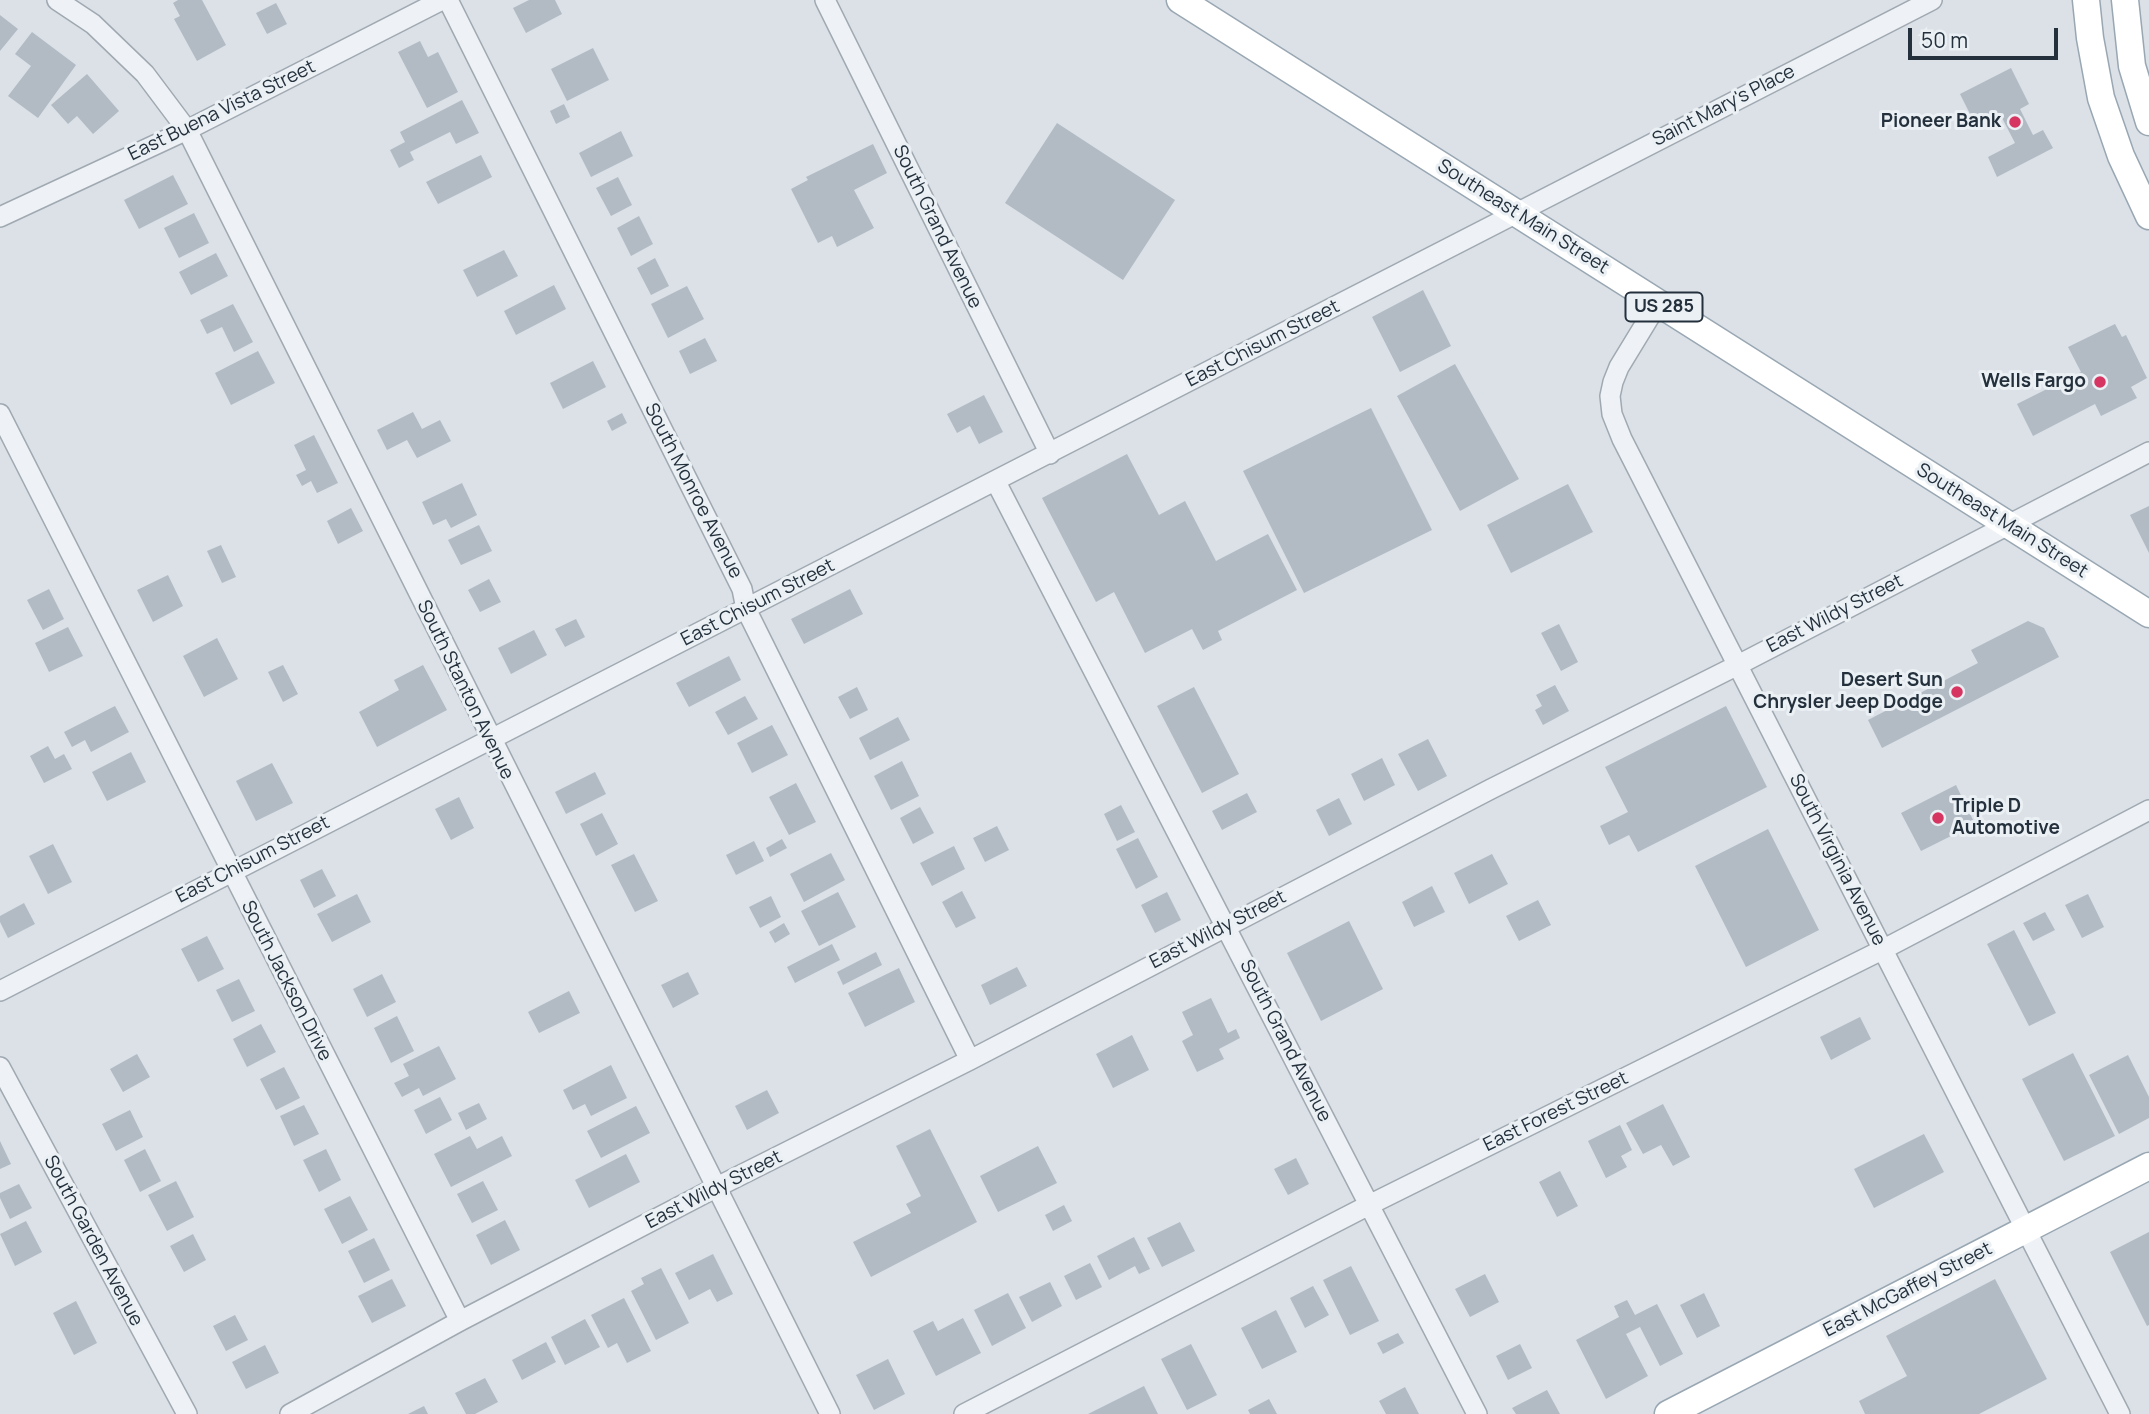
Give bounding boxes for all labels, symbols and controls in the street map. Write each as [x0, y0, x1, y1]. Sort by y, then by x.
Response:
scale bar [1911, 14, 2062, 58]
text: 50 m [1921, 26, 1968, 54]
street label: East Buena Vista Street [125, 56, 319, 166]
street label: Saint Mary's Place [1649, 60, 1799, 152]
place label: Pioneer Bank [1881, 111, 2001, 133]
marker: Pioneer Bank [2007, 114, 2023, 130]
street label: South Grand Avenue [888, 142, 986, 312]
street label: Southeast Main Street [1433, 155, 1613, 279]
road number: US 285 [1626, 292, 1702, 321]
street label: East Chisum Street [1183, 295, 1343, 393]
place label: Wells Fargo [1981, 371, 2086, 393]
marker: Wells Fargo [2092, 374, 2108, 390]
street label: South Monroe Avenue [639, 400, 747, 582]
street label: Southeast Main Street [1912, 459, 2092, 583]
street label: East Chisum Street [678, 554, 838, 652]
street label: East Wildy Street [1763, 570, 1907, 658]
street label: South Stanton Avenue [412, 597, 518, 783]
place label: Desert Sun Chrysler Jeep Dodge [1753, 670, 1943, 714]
marker: Desert Sun Chrysler Jeep Dodge [1949, 684, 1965, 700]
street label: South Virginia Avenue [1784, 770, 1890, 950]
place label: Triple D Automotive [1952, 796, 2060, 840]
marker: Triple D Automotive [1930, 810, 1946, 826]
street label: East Chisum Street [173, 811, 333, 909]
street label: East Wildy Street [1146, 886, 1290, 974]
street label: South Jackson Drive [236, 897, 336, 1065]
street label: South Grand Avenue [1234, 956, 1336, 1126]
street label: East Forest Street [1480, 1067, 1632, 1157]
street label: East Wildy Street [642, 1146, 786, 1234]
street label: South Garden Avenue [38, 1152, 148, 1330]
street label: East McGaffey Street [1820, 1238, 1996, 1342]

